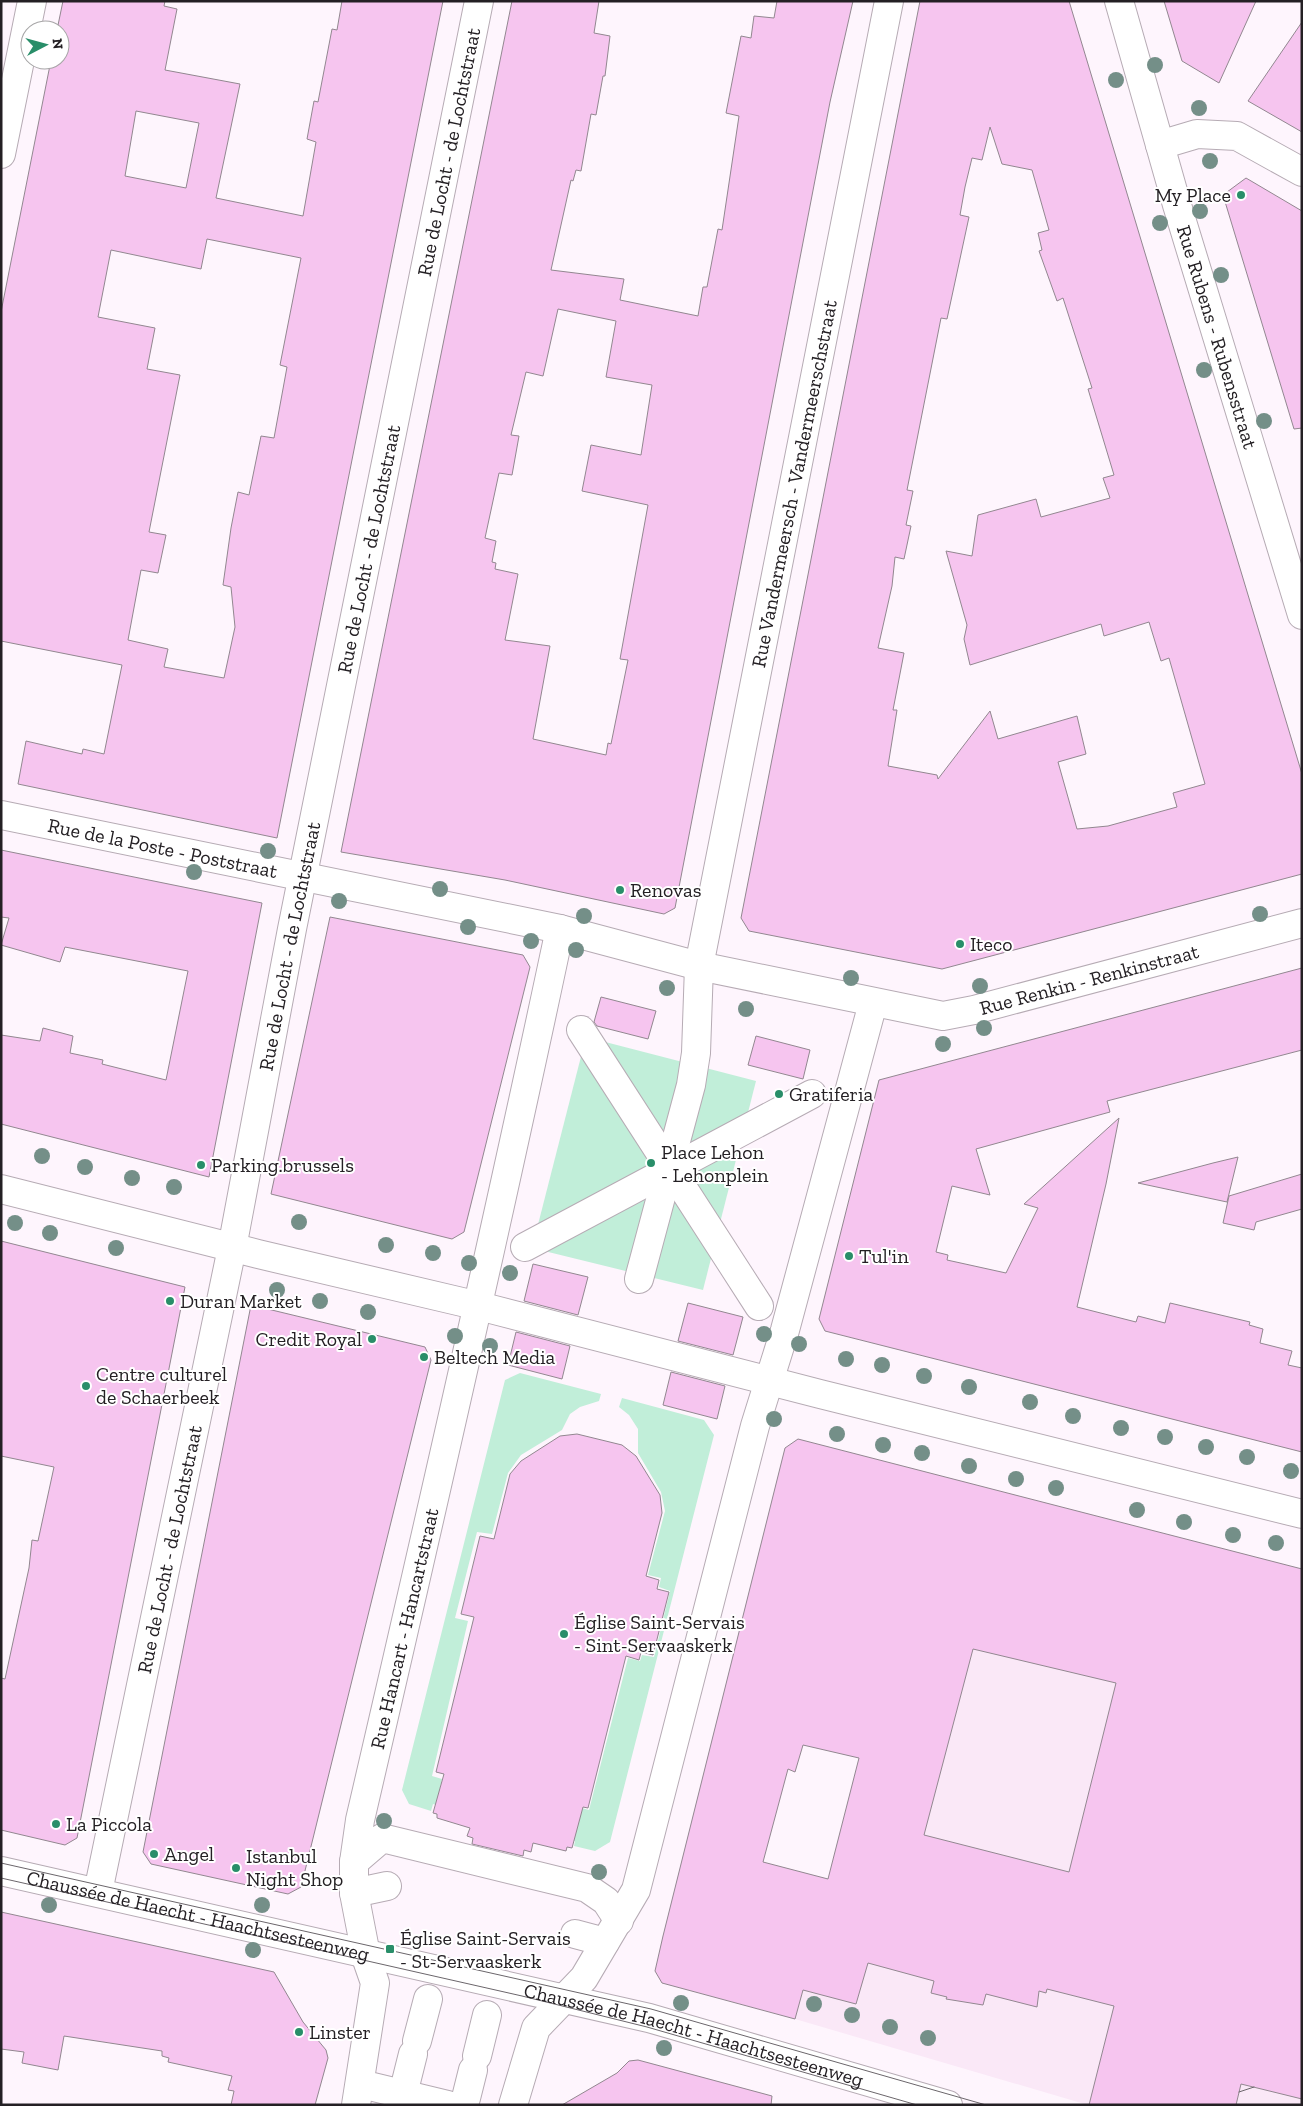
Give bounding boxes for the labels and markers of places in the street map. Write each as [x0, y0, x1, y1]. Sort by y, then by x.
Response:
place label: My Place [1155, 183, 1231, 207]
marker: My Place [1235, 189, 1247, 201]
place label: Renovas [630, 878, 702, 902]
marker: Renovas [614, 884, 626, 896]
place label: Iteco [970, 932, 1012, 956]
marker: Iteco [954, 938, 966, 950]
place label: Gratiferia [789, 1082, 874, 1106]
marker: Gratiferia [773, 1088, 785, 1100]
place label: Place Lehon - Lehonplein [661, 1140, 769, 1187]
place label: Parking.brussels [211, 1153, 354, 1177]
marker: Place Lehon - Lehonplein [645, 1157, 657, 1169]
marker: Parking.brussels [195, 1159, 207, 1171]
place label: Tul'in [859, 1244, 909, 1268]
marker: Tul'in [843, 1250, 855, 1262]
place label: Duran Market [180, 1289, 302, 1313]
marker: Duran Market [164, 1295, 176, 1307]
place label: Credit Royal [255, 1327, 362, 1351]
marker: Credit Royal [366, 1333, 378, 1345]
place label: Beltech Media [434, 1345, 556, 1369]
marker: Beltech Media [418, 1351, 430, 1363]
place label: Centre culturel de Schaerbeek [96, 1362, 227, 1409]
marker: Centre culturel de Schaerbeek [80, 1380, 92, 1392]
place label: Église Saint-Servais - Sint-Servaaskerk [574, 1610, 745, 1657]
marker: Église Saint-Servais - Sint-Servaaskerk [558, 1628, 570, 1640]
place label: La Piccola [66, 1812, 152, 1836]
marker: La Piccola [50, 1818, 62, 1830]
place label: Angel [164, 1842, 214, 1866]
place label: Istanbul Night Shop [246, 1844, 343, 1891]
marker: Angel [148, 1848, 160, 1860]
marker: Istanbul Night Shop [230, 1862, 242, 1874]
place label: Église Saint-Servais - St-Servaaskerk [400, 1926, 571, 1973]
marker: Église Saint-Servais - St-Servaaskerk [384, 1943, 396, 1955]
place label: Linster [309, 2020, 371, 2044]
marker: Linster [293, 2026, 305, 2038]

